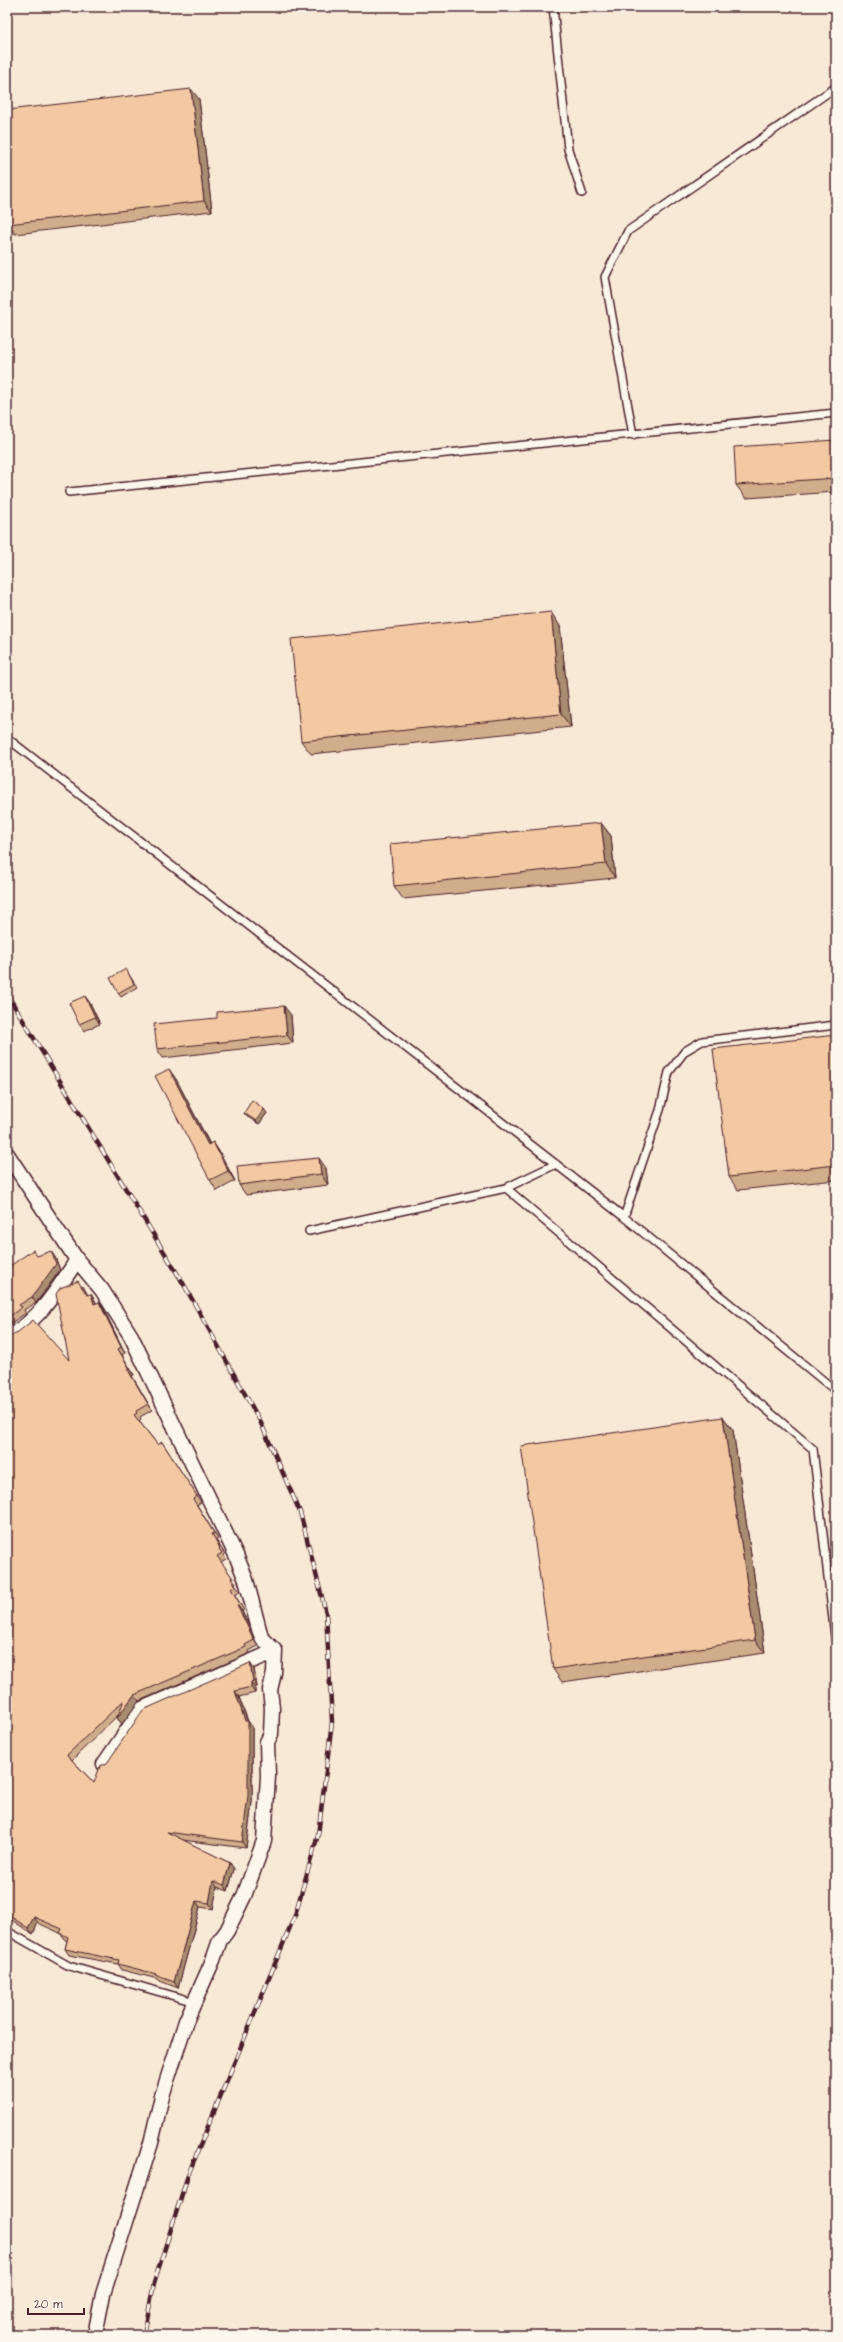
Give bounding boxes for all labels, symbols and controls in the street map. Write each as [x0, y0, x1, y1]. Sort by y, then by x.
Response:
scale bar [28, 2290, 84, 2316]
text: 20 m [34, 2296, 63, 2313]

